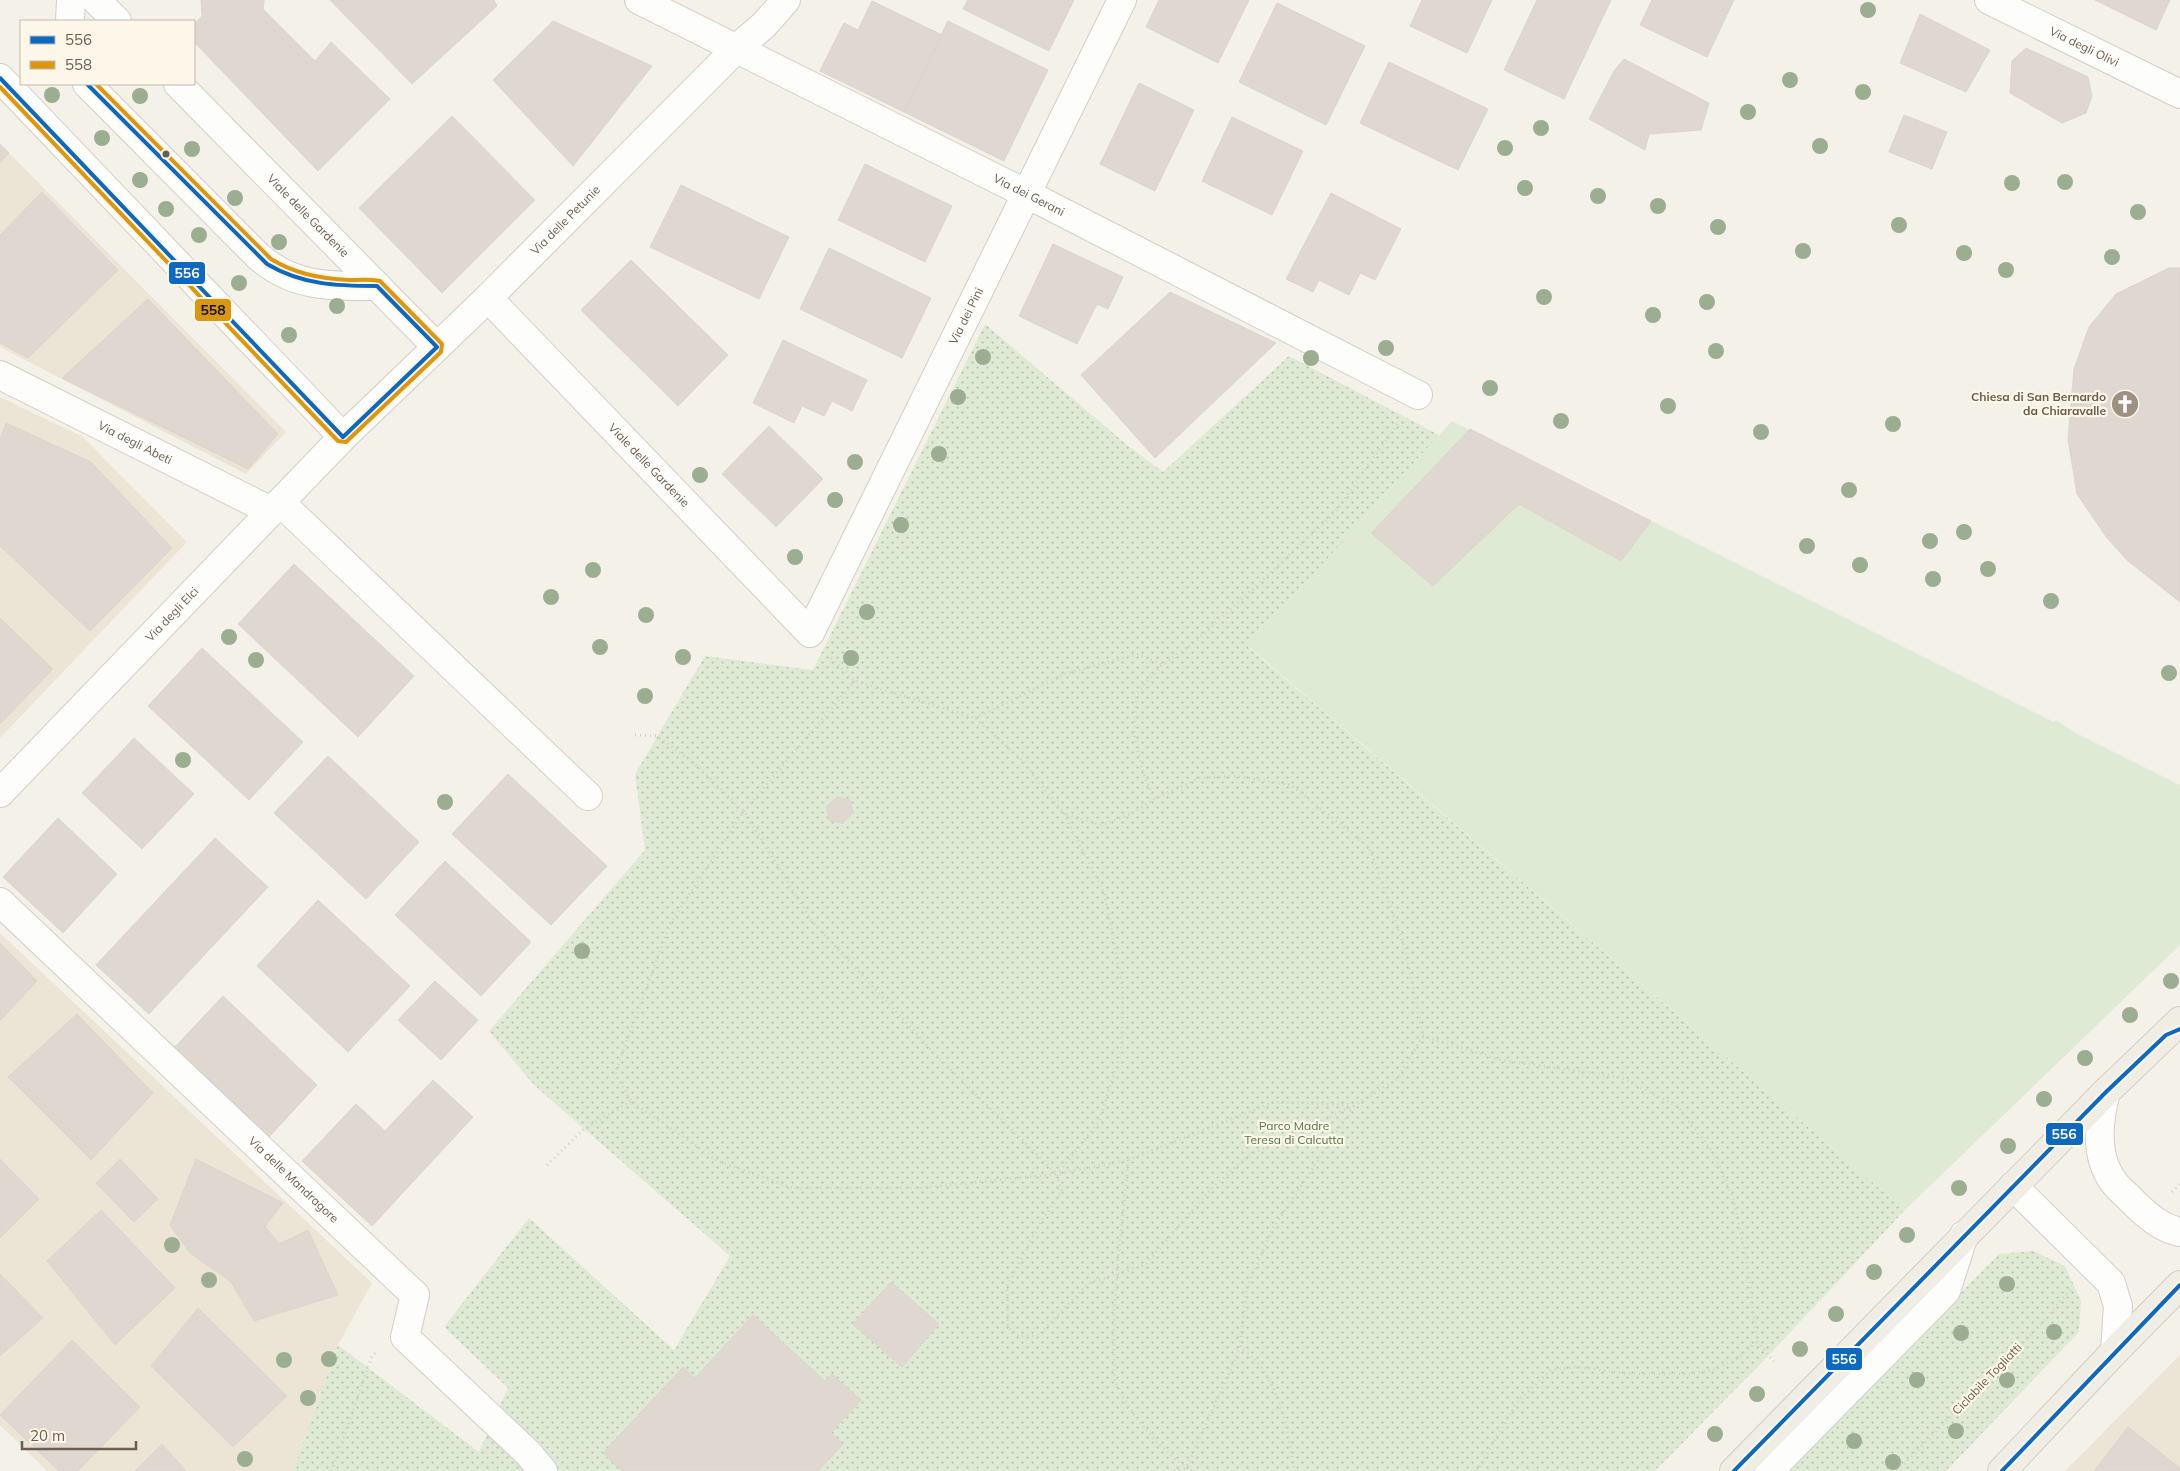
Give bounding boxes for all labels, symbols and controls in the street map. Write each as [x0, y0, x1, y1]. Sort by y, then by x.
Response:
legend [20, 20, 195, 85]
street label: Via degli Olivi [2047, 23, 2122, 70]
text: 556 [65, 30, 92, 49]
text: 558 [65, 55, 92, 74]
unlabelled marker [161, 149, 171, 159]
street label: Via dei Gerani [991, 170, 1067, 219]
street label: Viale delle Gardenie [264, 171, 352, 260]
street label: Via delle Petunie [527, 182, 603, 258]
line badge: 556 [168, 261, 206, 285]
text: 556 [174, 264, 200, 282]
street label: Via dei Pini [945, 285, 986, 347]
line badge: 558 [194, 298, 232, 322]
text: 558 [200, 301, 226, 319]
place label: Chiesa di San Bernardo da Chiaravalle [1971, 389, 2106, 418]
church icon: Chiesa di San Bernardo da Chiaravalle [2110, 389, 2140, 419]
street label: Via degli Abeti [96, 417, 175, 467]
street label: Viale delle Gardenie [605, 420, 693, 510]
street label: Via degli Elci [142, 583, 202, 645]
park label: Parco Madre Teresa di Calcutta [1244, 1118, 1344, 1147]
line badge: 556 [2045, 1122, 2084, 1146]
text: 556 [2051, 1125, 2077, 1143]
street label: Via delle Mandragore [245, 1133, 342, 1226]
street label: Ciclabile Togliatti [1949, 1340, 2025, 1418]
line badge: 556 [1825, 1347, 1863, 1371]
text: 556 [1831, 1350, 1857, 1368]
scale bar [22, 1418, 136, 1450]
text: 20 m [30, 1426, 65, 1445]

